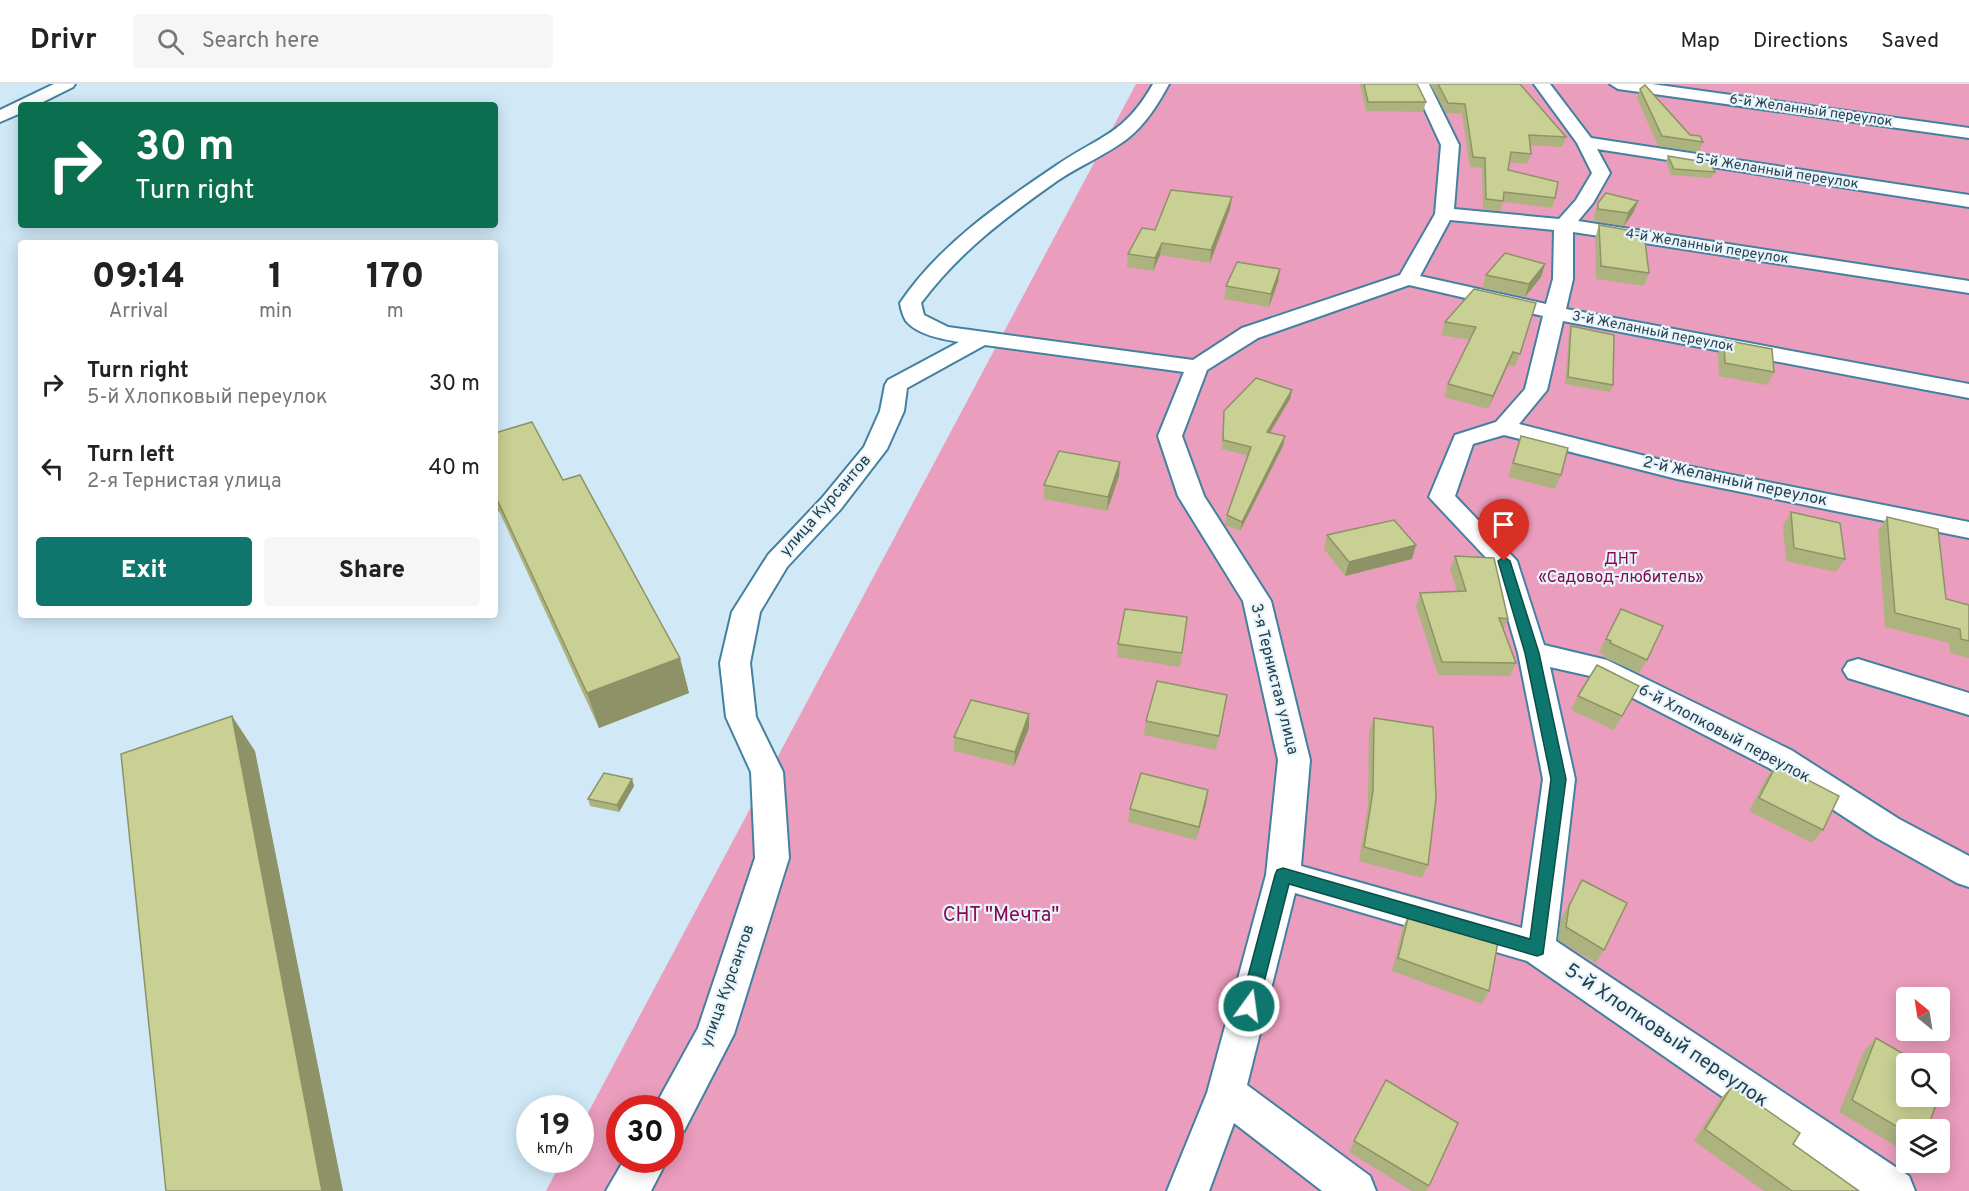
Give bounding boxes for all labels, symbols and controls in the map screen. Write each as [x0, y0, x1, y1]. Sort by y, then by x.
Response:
search box [133, 14, 553, 68]
text: Drivr [30, 23, 97, 59]
icon: search [154, 25, 187, 58]
text: Search here [202, 28, 319, 55]
text: Map [1680, 28, 1720, 55]
text: Directions [1753, 28, 1848, 55]
text: Saved [1881, 28, 1939, 55]
street label: 6-й Желанный переулок [1728, 91, 1894, 131]
text: 30 m [135, 122, 234, 175]
icon: right [36, 126, 114, 204]
street label: 5-й Желанный переулок [1694, 151, 1860, 193]
text: Turn right [135, 174, 254, 208]
street label: 4-й Желанный переулок [1624, 226, 1790, 268]
text: 09:14 [92, 255, 185, 301]
text: 1 [268, 255, 283, 301]
text: 170 [366, 255, 424, 301]
text: Arrival [109, 299, 168, 325]
text: min [259, 299, 292, 325]
text: m [387, 299, 404, 325]
street label: 3-й Желанный переулок [1571, 308, 1735, 356]
text: Turn right [87, 358, 189, 385]
icon: right [36, 368, 69, 401]
text: 30 m [429, 371, 480, 398]
text: 5-й Хлопковый переулок [87, 385, 327, 411]
text: Turn left [87, 442, 175, 469]
street label: улица Курсантов [776, 451, 876, 561]
icon: left [36, 452, 69, 485]
street label: 2-й Желанный переулок [1641, 453, 1829, 511]
text: 40 m [428, 455, 480, 482]
text: 2-я Тернистая улица [87, 469, 281, 495]
pin [1478, 499, 1529, 561]
icon: arrive [1487, 508, 1520, 541]
button: Exit [36, 537, 252, 606]
button: Share [264, 537, 480, 606]
park label: ДНТ «Садовод-любитель» [1538, 550, 1704, 588]
street label: 3-я Тернистая улица [1246, 601, 1302, 757]
street label: 6-й Хлопковый переулок [1635, 680, 1813, 788]
park label: СНТ "Мечта" [943, 903, 1059, 929]
street label: улица Курсантов [697, 922, 759, 1050]
street label: 5-й Хлопковый переулок [1559, 958, 1773, 1114]
position arrow [1217, 974, 1281, 1038]
north arrow [1896, 987, 1950, 1041]
map controls [1896, 987, 1950, 1173]
button: search [1896, 1053, 1950, 1107]
speed limit sign: 30 [606, 1095, 684, 1173]
text: 19 [540, 1108, 570, 1145]
button: layers [1896, 1119, 1950, 1173]
text: km/h [537, 1140, 573, 1159]

